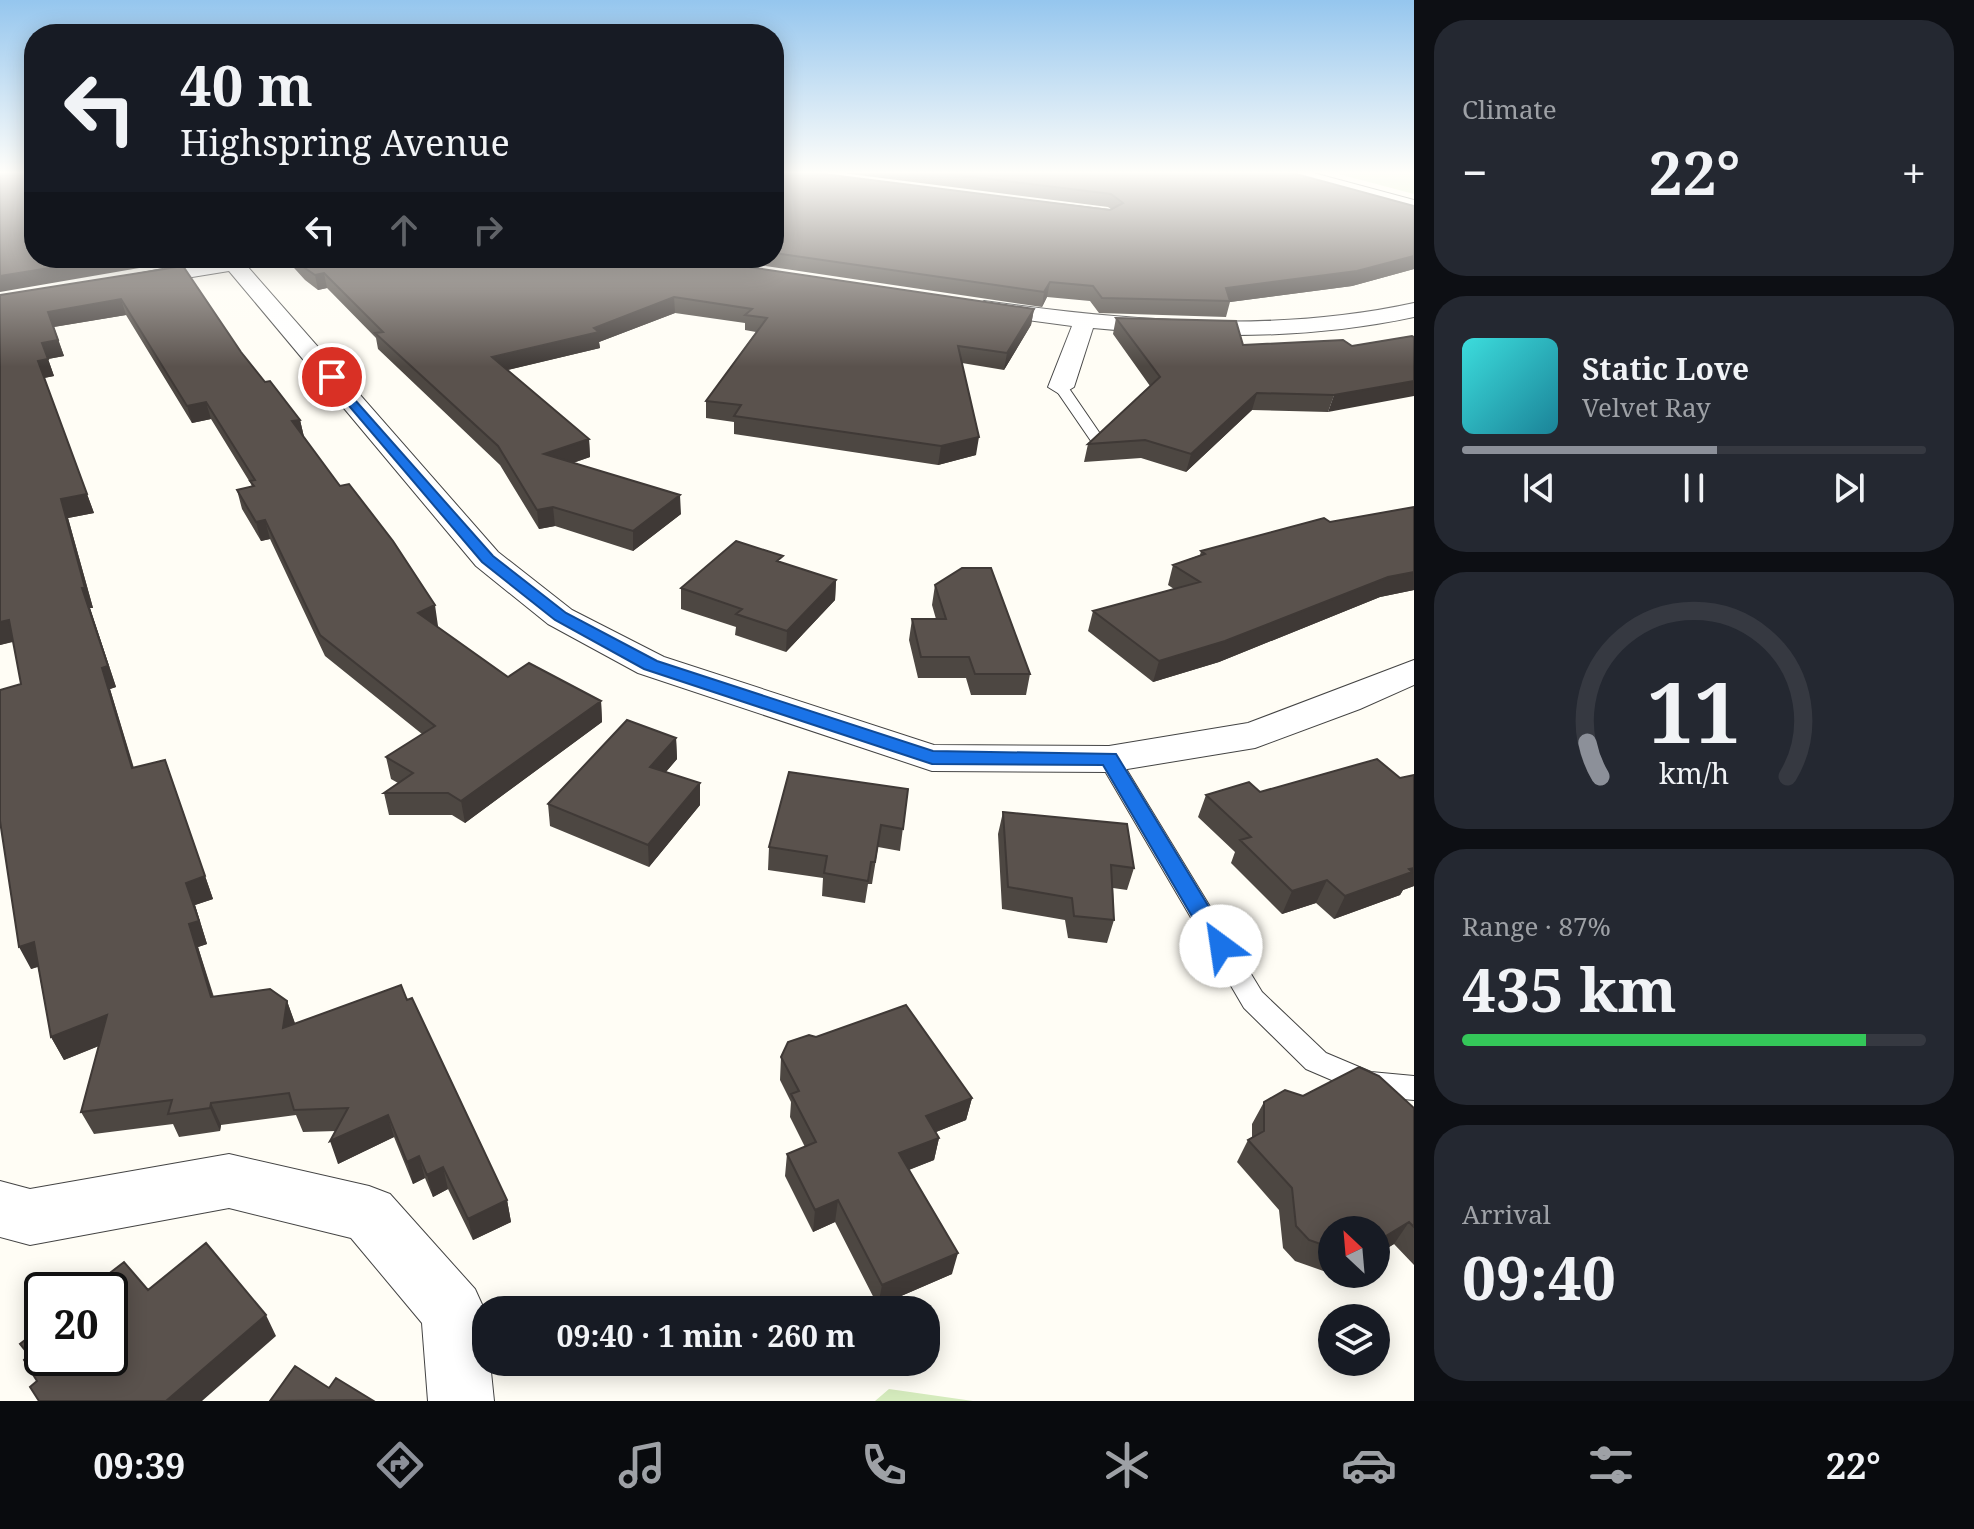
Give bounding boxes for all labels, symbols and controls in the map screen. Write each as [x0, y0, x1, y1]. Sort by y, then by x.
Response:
text: 40 m [180, 46, 313, 122]
icon: left [48, 56, 152, 160]
text: Climate [1462, 91, 1557, 127]
text: Highspring Avenue [180, 118, 510, 167]
text: 22° [1649, 131, 1740, 213]
text: − [1462, 142, 1487, 202]
text: + [1901, 142, 1926, 202]
icon: left [298, 208, 342, 252]
icon: ahead [382, 208, 426, 252]
icon: right [466, 208, 510, 252]
pin [298, 343, 366, 411]
text: Static Love [1582, 348, 1749, 389]
icon: arrive [310, 355, 354, 399]
text: Velvet Ray [1582, 389, 1711, 425]
icon: previous [1517, 466, 1561, 510]
icon: pause [1672, 466, 1716, 510]
icon: next [1827, 466, 1871, 510]
text: 11 [1647, 653, 1741, 766]
text: km/h [1659, 753, 1729, 792]
position arrow [1179, 904, 1263, 988]
text: Range · 87% [1462, 908, 1611, 944]
text: 435 km [1462, 948, 1677, 1030]
text: Arrival [1462, 1196, 1551, 1232]
north arrow [1318, 1216, 1390, 1288]
map controls [1318, 1216, 1390, 1376]
text: 09:40 [1462, 1236, 1616, 1318]
speed limit sign: 20 [24, 1272, 128, 1376]
button: layers [1318, 1304, 1390, 1376]
text: 09:40 · 1 min · 260 m [557, 1315, 855, 1356]
icon: directions [372, 1437, 428, 1493]
icon: music [614, 1437, 670, 1493]
icon: phone [856, 1437, 912, 1493]
icon: climate [1099, 1437, 1155, 1493]
icon: car [1341, 1437, 1397, 1493]
icon: filters [1583, 1437, 1639, 1493]
text: 09:39 [93, 1441, 185, 1490]
text: 22° [1826, 1441, 1881, 1490]

